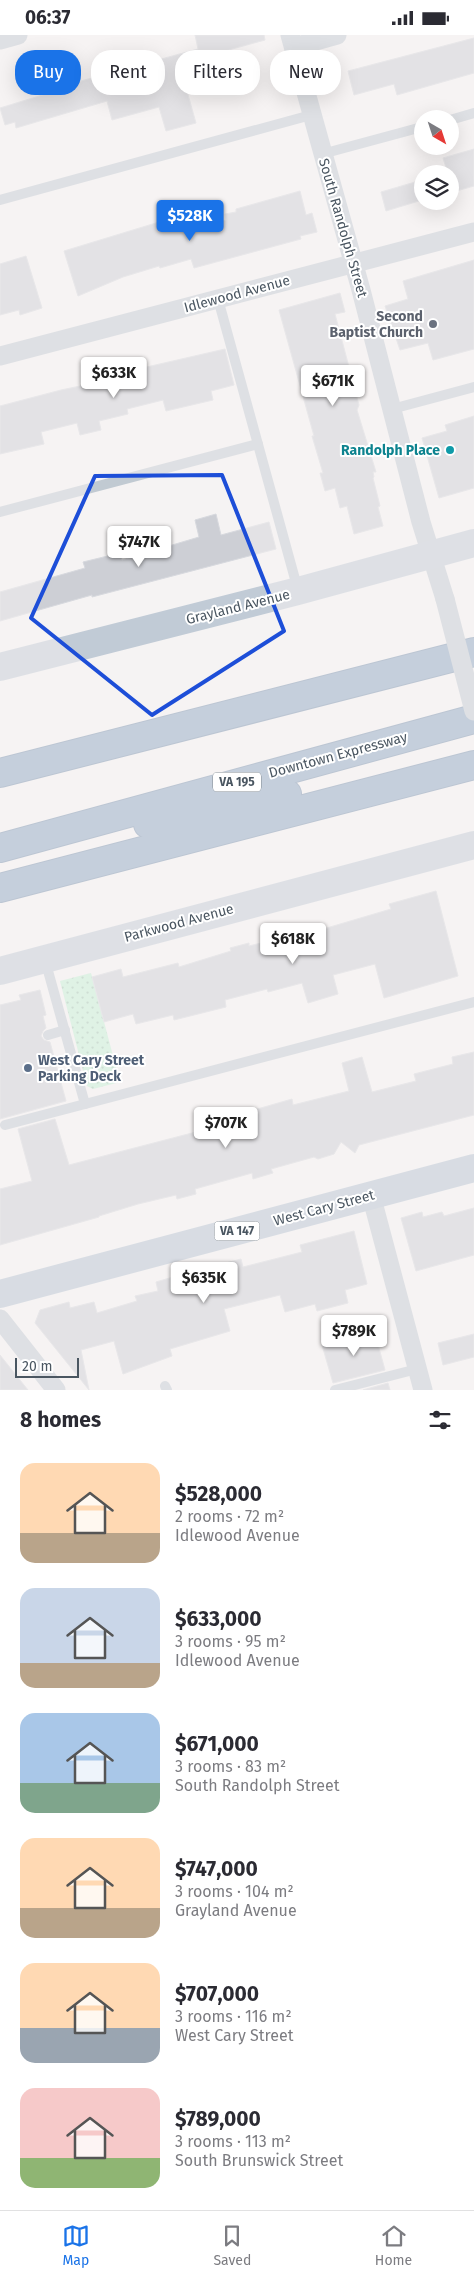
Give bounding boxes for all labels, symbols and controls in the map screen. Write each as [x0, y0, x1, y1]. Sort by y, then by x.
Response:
text: 06:37 [25, 6, 70, 29]
chip: Buy [15, 50, 81, 95]
chip: Rent [91, 50, 165, 95]
chip: Filters [175, 50, 260, 95]
chip: New [270, 50, 341, 95]
north arrow [414, 110, 459, 155]
map controls [414, 110, 459, 210]
street label: South Randolph Street [315, 156, 371, 300]
button: layers [414, 165, 459, 210]
pin: $528K [155, 199, 225, 242]
text: $528K [168, 206, 212, 225]
street label: Idlewood Avenue [182, 272, 292, 316]
place label: Second Baptist Church [330, 308, 423, 341]
marker: Second Baptist Church [427, 318, 439, 330]
pin: $633K [79, 357, 149, 399]
text: $633K [92, 363, 136, 382]
pin: $671K [298, 365, 368, 407]
text: $671K [312, 371, 354, 390]
place label: Randolph Place [341, 442, 440, 459]
marker: Randolph Place [444, 444, 456, 456]
pin: $747K [104, 525, 174, 568]
text: $747K [118, 532, 160, 551]
street label: Grayland Avenue [184, 586, 292, 628]
street label: Downtown Expressway [267, 728, 409, 782]
road number: VA 195 [213, 773, 261, 791]
street label: Parkwood Avenue [122, 900, 236, 946]
pin: $618K [258, 923, 328, 965]
text: $618K [271, 929, 315, 948]
place label: West Cary Street Parking Deck [38, 1052, 145, 1085]
marker: West Cary Street Parking Deck [22, 1062, 34, 1074]
pin: $707K [191, 1107, 261, 1149]
text: $707K [205, 1113, 247, 1132]
street label: West Cary Street [272, 1186, 377, 1230]
road number: VA 147 [214, 1221, 260, 1241]
pin: $635K [169, 1261, 239, 1304]
text: $635K [182, 1268, 226, 1287]
pin: $789K [319, 1315, 389, 1357]
text: $789K [332, 1321, 376, 1340]
scale bar [15, 1355, 79, 1378]
text: 20 m [22, 1358, 52, 1375]
icon: filters [426, 1406, 454, 1434]
text: 8 homes [20, 1407, 101, 1433]
text: $528,000 [175, 1481, 262, 1507]
icon: home [60, 1483, 120, 1543]
text: 2 rooms · 72 m² [175, 1507, 284, 1526]
text: Idlewood Avenue [175, 1526, 300, 1545]
text: $633,000 [175, 1606, 262, 1632]
icon: home [60, 1608, 120, 1668]
text: 3 rooms · 95 m² [175, 1632, 286, 1651]
text: Idlewood Avenue [175, 1651, 300, 1670]
text: $671,000 [175, 1731, 259, 1757]
icon: home [60, 1733, 120, 1793]
text: 3 rooms · 83 m² [175, 1757, 286, 1776]
text: South Randolph Street [175, 1776, 340, 1795]
text: $747,000 [175, 1856, 258, 1882]
icon: home [60, 1858, 120, 1918]
text: 3 rooms · 104 m² [175, 1882, 294, 1901]
text: Grayland Avenue [175, 1901, 297, 1920]
text: $707,000 [175, 1981, 259, 2007]
icon: home [60, 1983, 120, 2043]
text: 3 rooms · 116 m² [175, 2007, 292, 2026]
text: West Cary Street [175, 2026, 293, 2045]
text: $789,000 [175, 2106, 261, 2132]
icon: home [60, 2108, 120, 2168]
text: 3 rooms · 113 m² [175, 2132, 291, 2151]
text: South Brunswick Street [175, 2151, 343, 2170]
tab: Map [62, 2222, 90, 2269]
tab: Saved [213, 2222, 251, 2269]
tab: Home [375, 2222, 412, 2269]

